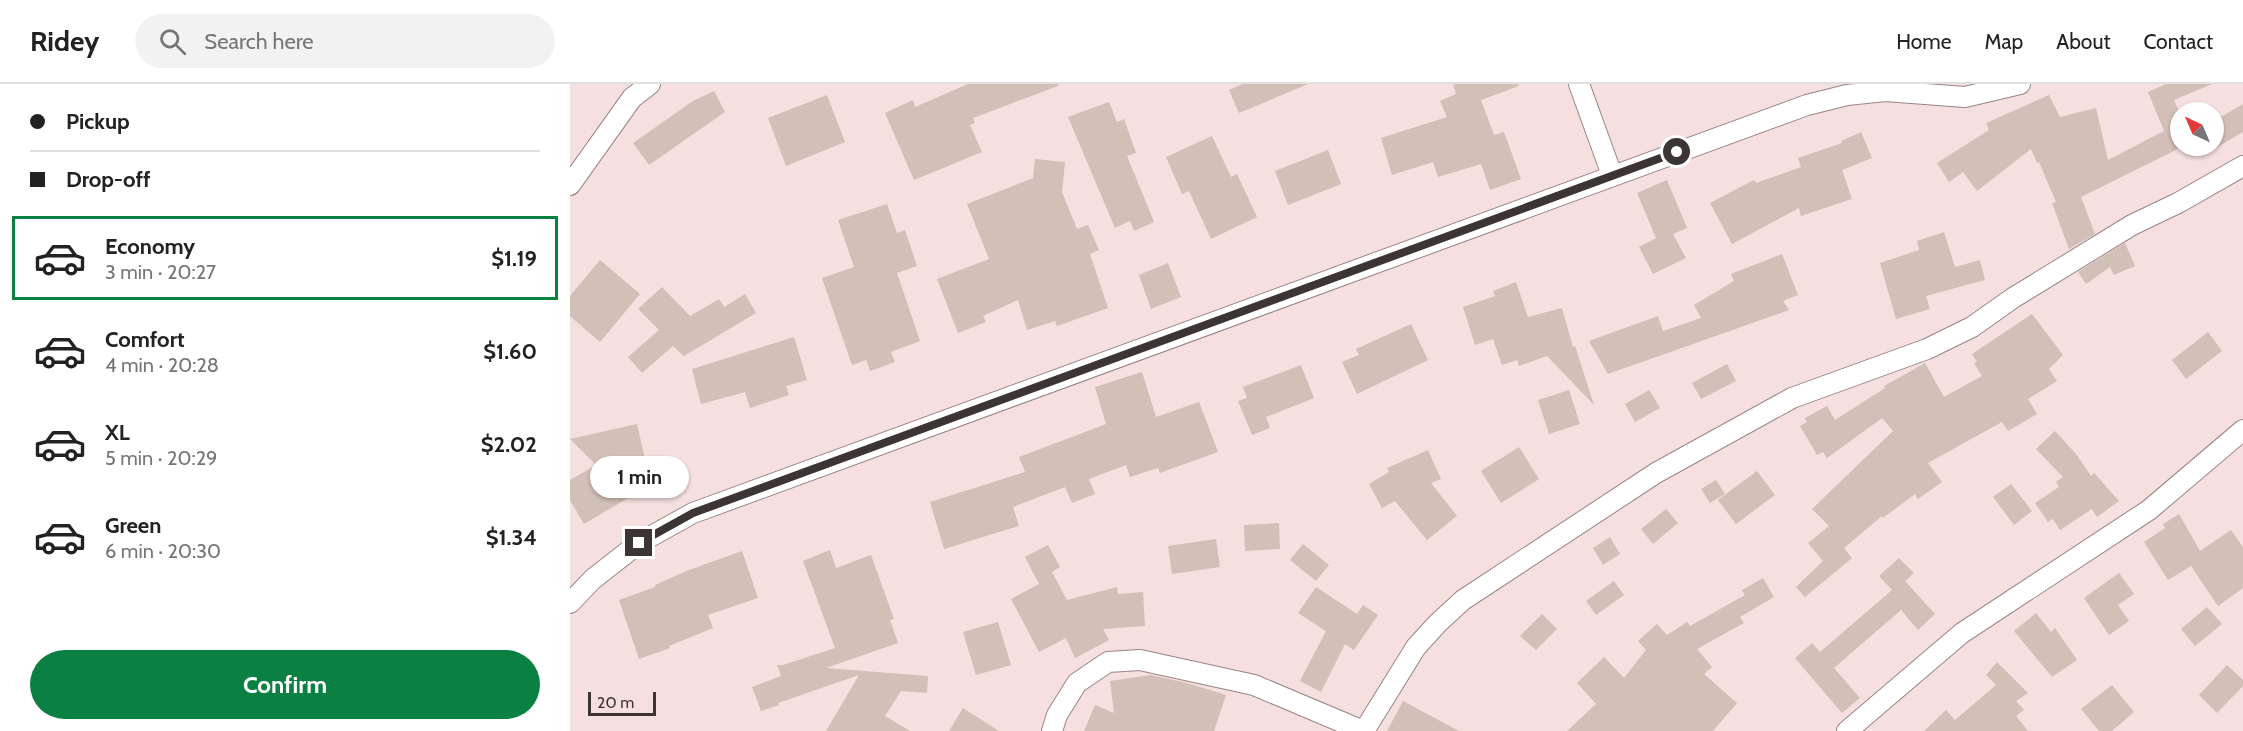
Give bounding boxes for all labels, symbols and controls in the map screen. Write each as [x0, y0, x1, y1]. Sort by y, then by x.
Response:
search box [135, 14, 555, 68]
text: Ridey [30, 24, 99, 58]
icon: search [156, 25, 189, 58]
text: Search here [204, 28, 314, 55]
text: Home [1896, 29, 1952, 54]
text: Map [1985, 29, 2023, 54]
text: About [2056, 29, 2110, 54]
text: Contact [2143, 29, 2213, 54]
north arrow [2170, 102, 2224, 156]
map controls [2170, 102, 2224, 156]
text: Pickup [66, 108, 130, 135]
route start [1663, 138, 1690, 165]
text: Drop-off [66, 166, 150, 193]
icon: car [33, 231, 87, 285]
text: Economy [105, 233, 195, 260]
text: $1.19 [491, 245, 537, 272]
text: 3 min · 20:27 [105, 260, 216, 284]
icon: car [33, 324, 87, 378]
text: Comfort [105, 326, 184, 353]
text: $1.60 [483, 338, 537, 365]
text: 4 min · 20:28 [105, 353, 219, 377]
icon: car [33, 417, 87, 471]
text: XL [105, 419, 130, 446]
text: $2.02 [481, 431, 537, 458]
text: 5 min · 20:29 [105, 446, 217, 470]
callout: 1 min [590, 456, 688, 498]
text: 1 min [617, 465, 662, 489]
icon: car [33, 510, 87, 564]
text: Green [105, 512, 161, 539]
text: $1.34 [486, 524, 537, 551]
route end [625, 529, 652, 556]
text: 6 min · 20:30 [105, 539, 221, 563]
button: Confirm [30, 650, 540, 719]
scale bar [588, 689, 656, 716]
text: 20 m [597, 693, 634, 712]

